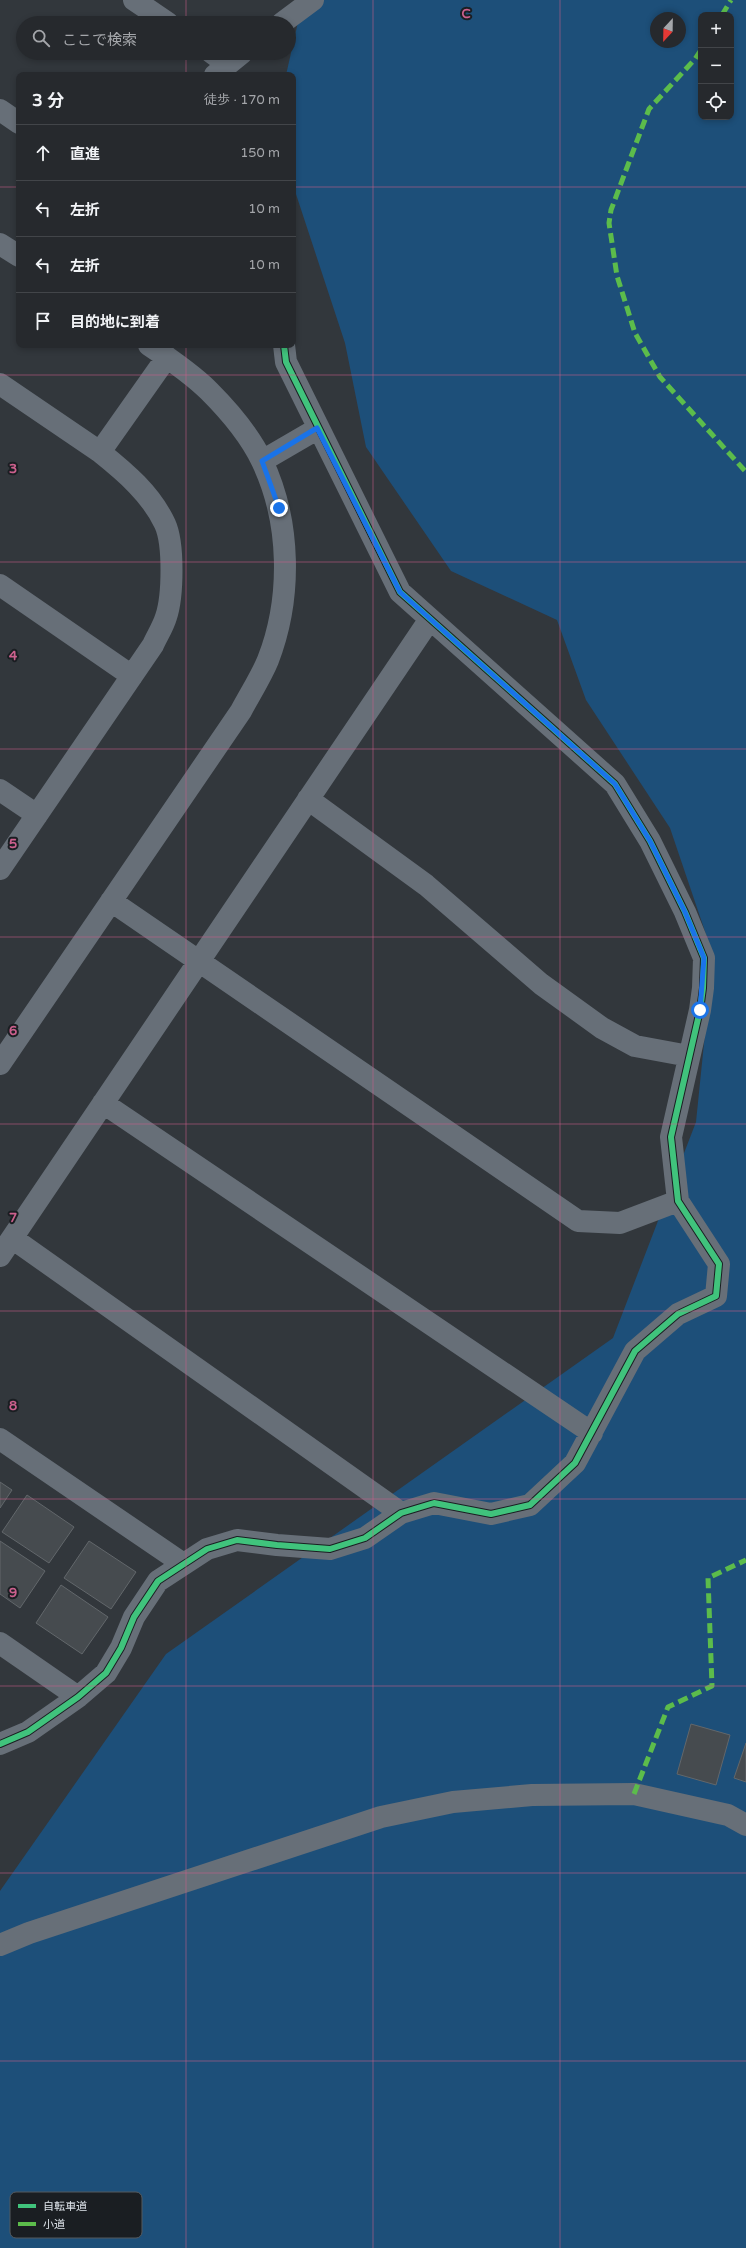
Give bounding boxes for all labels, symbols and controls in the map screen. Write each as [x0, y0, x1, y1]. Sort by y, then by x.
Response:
text: C [461, 6, 471, 22]
north arrow [650, 12, 686, 48]
map controls [698, 12, 734, 120]
button: + [698, 12, 734, 48]
search box [16, 16, 296, 60]
icon: search [30, 27, 52, 49]
text: ここで検索 [62, 31, 137, 49]
button: − [698, 48, 734, 84]
button: locate [698, 84, 734, 120]
text: 3 分 [32, 90, 64, 111]
text: 徒歩 · 170 m [204, 92, 280, 108]
icon: ahead [32, 142, 54, 164]
text: 直進 [70, 145, 100, 163]
text: 150 m [240, 145, 280, 161]
icon: left [32, 198, 54, 220]
text: 左折 [70, 201, 100, 219]
text: 10 m [248, 201, 280, 217]
icon: left [32, 254, 54, 276]
text: 左折 [70, 257, 100, 275]
text: 10 m [248, 257, 280, 273]
icon: arrive [32, 310, 54, 332]
text: 目的地に到着 [70, 313, 160, 331]
text: 3 [9, 461, 17, 477]
route end [270, 499, 288, 517]
text: 4 [9, 648, 18, 664]
text: 5 [9, 836, 17, 852]
route start [691, 1001, 709, 1019]
text: 6 [9, 1023, 17, 1039]
text: 7 [9, 1210, 17, 1226]
text: 8 [9, 1398, 17, 1414]
text: 9 [9, 1585, 17, 1601]
legend [10, 2192, 142, 2238]
text: 自転車道 [43, 2200, 87, 2213]
text: 小道 [43, 2218, 65, 2231]

